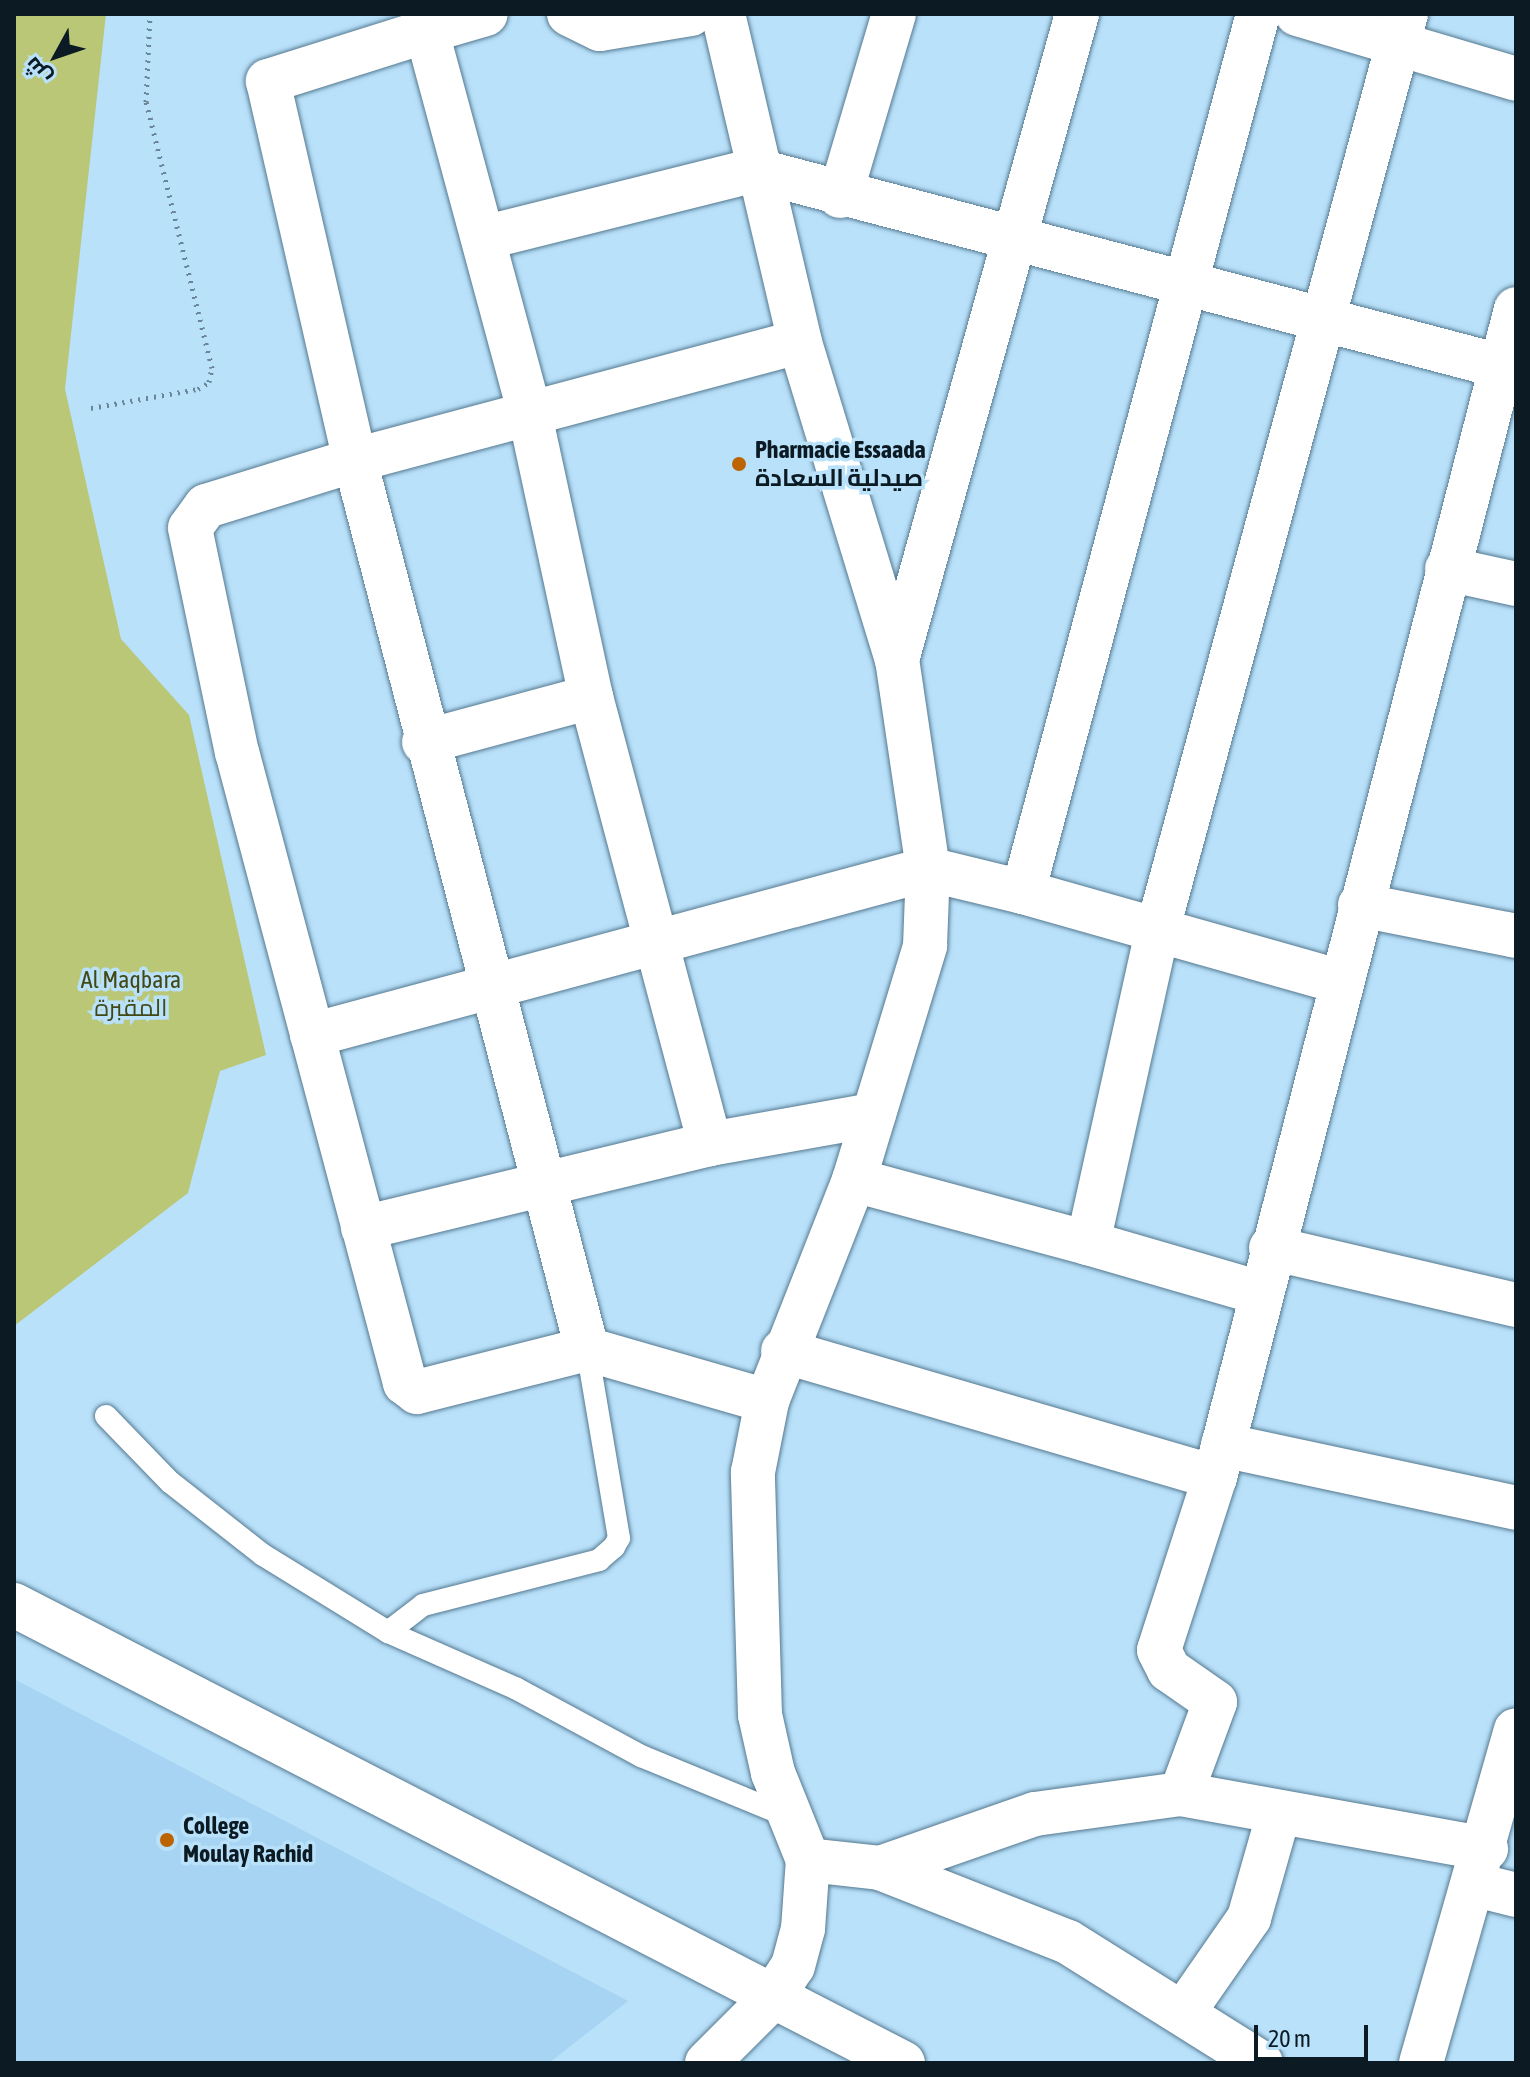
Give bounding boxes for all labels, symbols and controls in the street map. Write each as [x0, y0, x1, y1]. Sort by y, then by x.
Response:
north arrow [16, 16, 96, 96]
text: ش [19, 52, 57, 91]
place label: Pharmacie Essaada صيدلية السعادة [755, 436, 926, 492]
marker: Pharmacie Essaada صيدلية السعادة [730, 455, 748, 473]
park label: Al Maqbara المقبرة [81, 966, 181, 1022]
place label: College Moulay Rachid [183, 1812, 313, 1868]
marker: College Moulay Rachid [158, 1831, 176, 1849]
scale bar [1258, 2009, 1372, 2059]
text: 20 m [1268, 2025, 1311, 2052]

